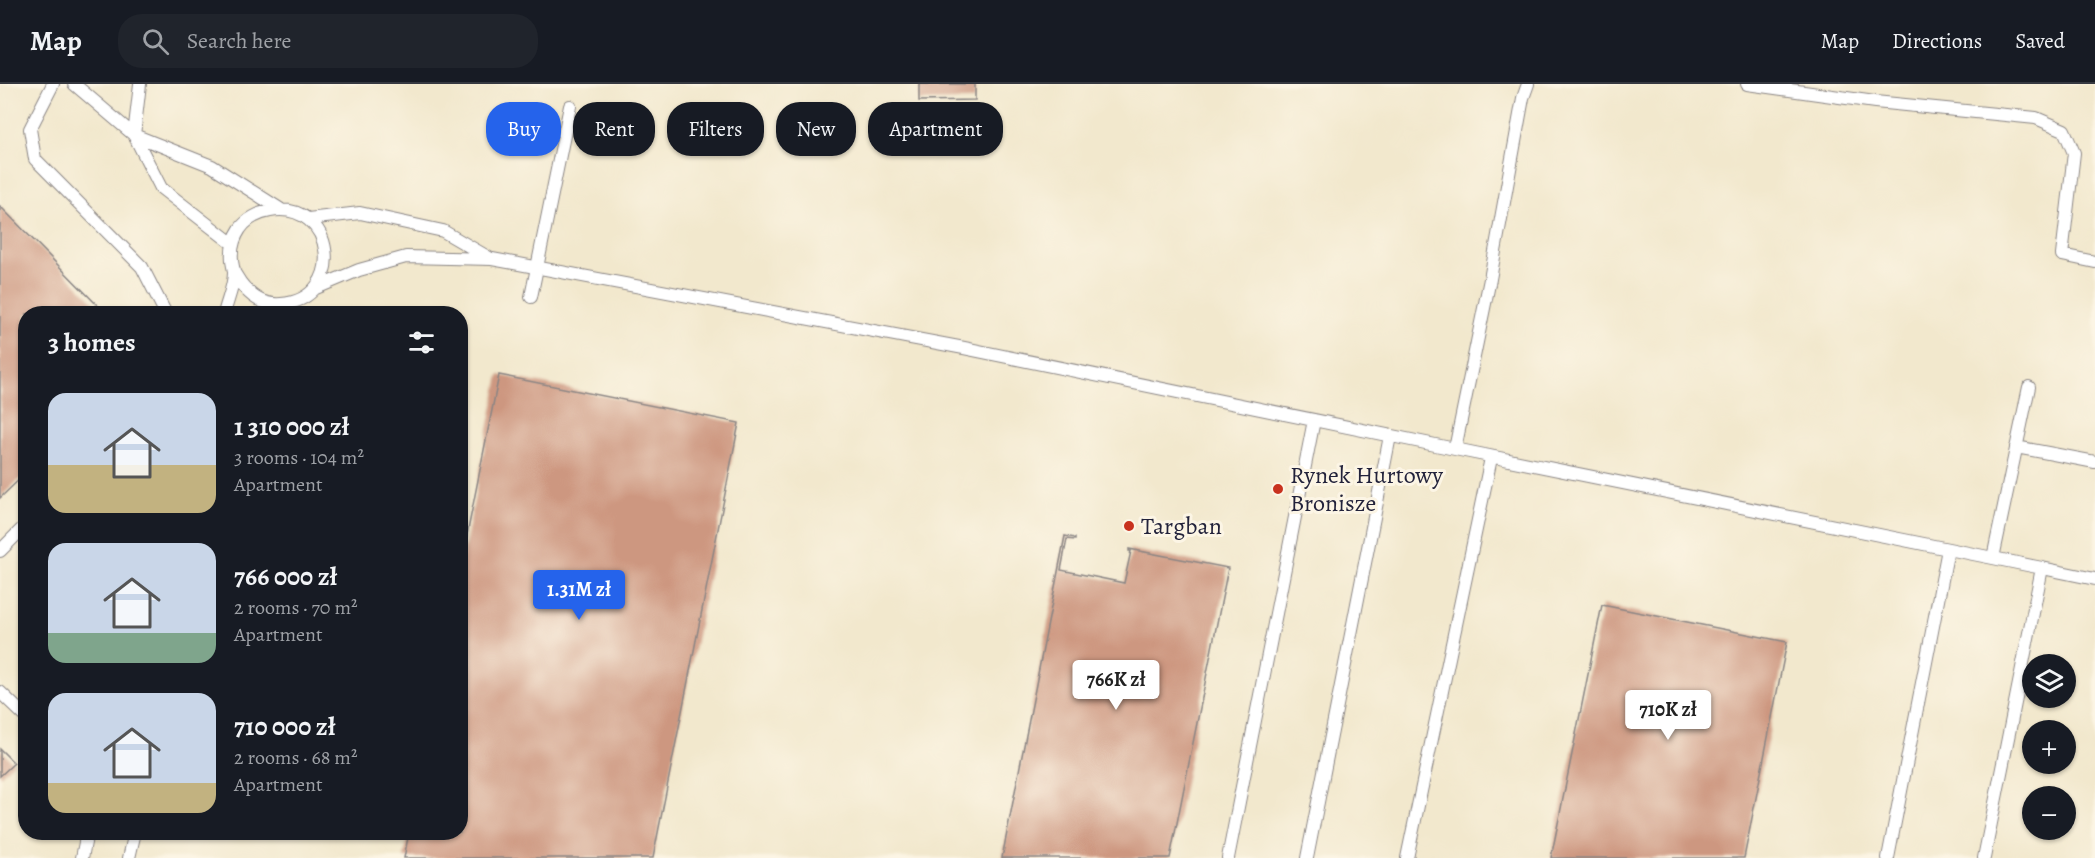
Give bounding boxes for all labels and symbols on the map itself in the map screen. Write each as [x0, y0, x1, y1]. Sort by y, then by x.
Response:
place label: Rynek Hurtowy Bronisze [1290, 459, 1443, 519]
marker: Rynek Hurtowy Bronisze [1271, 482, 1285, 496]
place label: Targban [1141, 510, 1222, 542]
marker: Targban [1122, 519, 1136, 533]
pin: 1.31M zł [517, 570, 641, 621]
pin: 766K zł [1061, 660, 1171, 711]
pin: 710K zł [1613, 690, 1723, 741]

